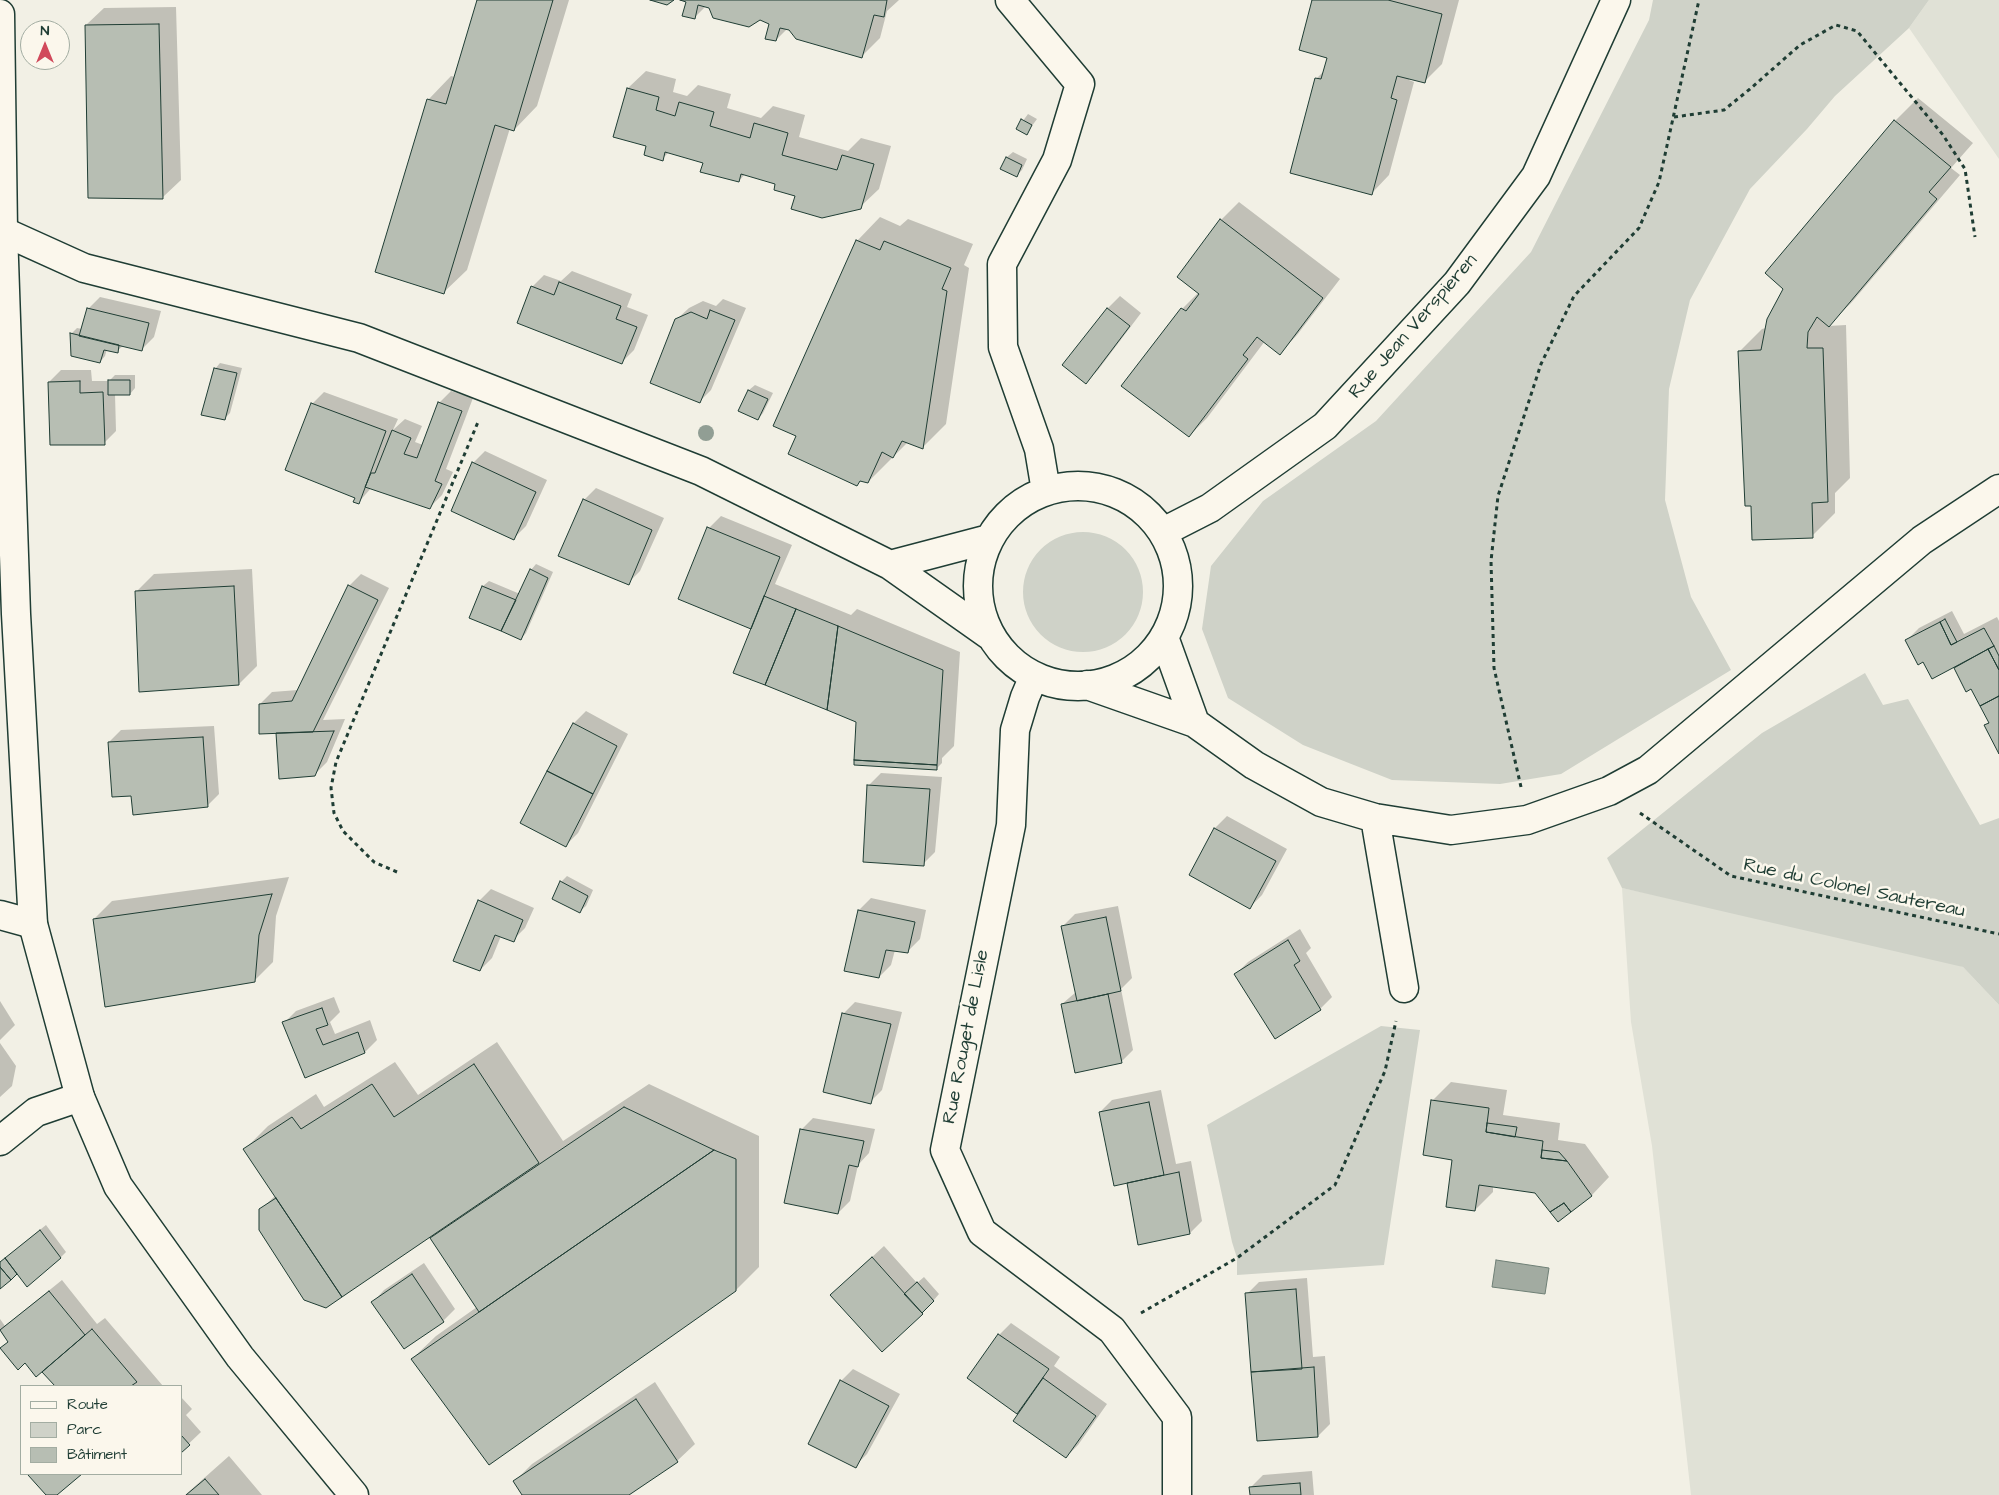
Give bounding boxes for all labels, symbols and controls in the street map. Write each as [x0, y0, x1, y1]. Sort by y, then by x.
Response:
north arrow [20, 20, 70, 70]
text: N [41, 21, 49, 41]
street label: Rue Jean Verspieren [1345, 250, 1483, 404]
street label: Rue du Colonel Sautereau [1741, 854, 1967, 924]
street label: Rue Rouget de Lisle [939, 948, 995, 1126]
legend [20, 1385, 182, 1475]
text: Route [67, 1394, 108, 1415]
text: Parc [67, 1419, 102, 1440]
text: Bâtiment [67, 1444, 127, 1465]

